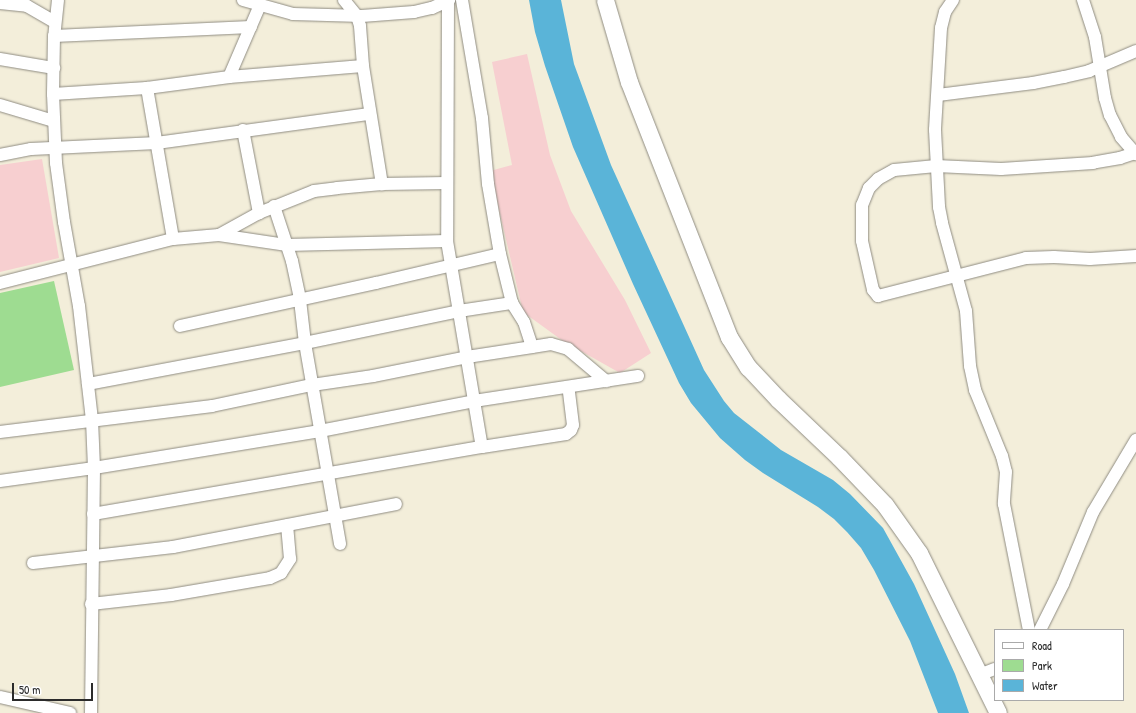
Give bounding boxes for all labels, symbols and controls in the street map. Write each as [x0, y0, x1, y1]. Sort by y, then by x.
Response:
legend [994, 629, 1124, 701]
text: Road [1032, 637, 1052, 654]
text: Park [1032, 657, 1052, 674]
scale bar [14, 675, 95, 701]
text: Water [1032, 677, 1058, 694]
text: 50 m [19, 681, 40, 698]

